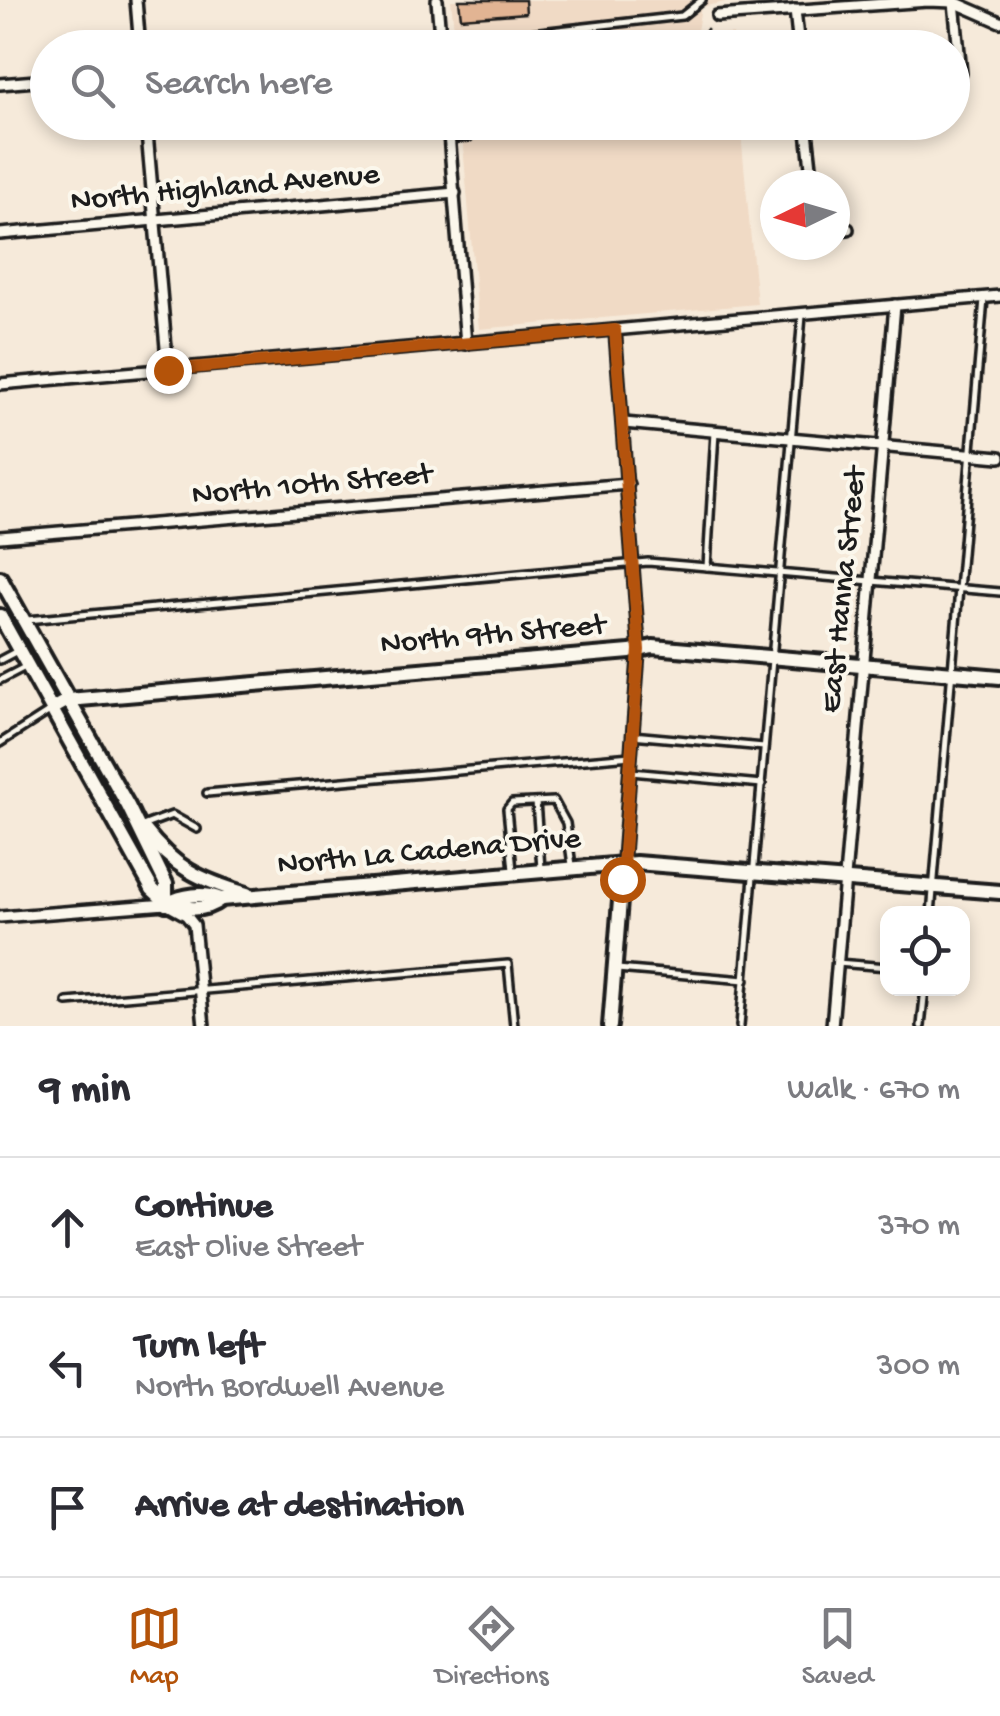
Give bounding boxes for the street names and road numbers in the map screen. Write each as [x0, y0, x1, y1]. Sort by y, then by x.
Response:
street label: North Highland Avenue [69, 157, 381, 221]
street label: North 10th Street [190, 456, 437, 515]
street label: East Hanna Street [813, 462, 877, 715]
street label: North 9th Street [379, 607, 610, 665]
street label: North La Cadena Drive [276, 821, 583, 885]

